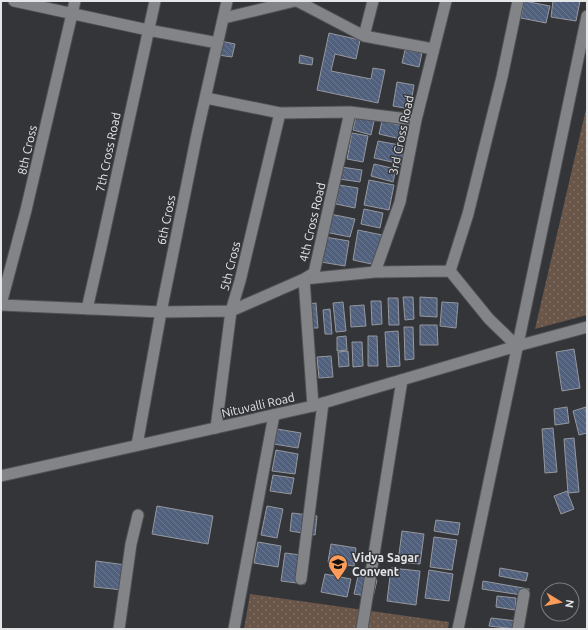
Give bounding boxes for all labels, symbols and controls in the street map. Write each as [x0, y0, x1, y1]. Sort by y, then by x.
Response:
street label: 3rd Cross Road [386, 94, 416, 176]
street label: 7th Cross Road [93, 111, 123, 193]
street label: 8th Cross [15, 124, 39, 176]
street label: 4th Cross Road [297, 181, 327, 263]
street label: 6th Cross [154, 194, 178, 246]
street label: 5th Cross [218, 240, 242, 292]
street label: Nituvalli Road [220, 390, 296, 420]
place label: Vidya Sagar Convent [352, 551, 419, 578]
school or university icon: Vidya Sagar Convent [327, 553, 349, 581]
north arrow [540, 582, 580, 622]
text: N [563, 599, 576, 609]

